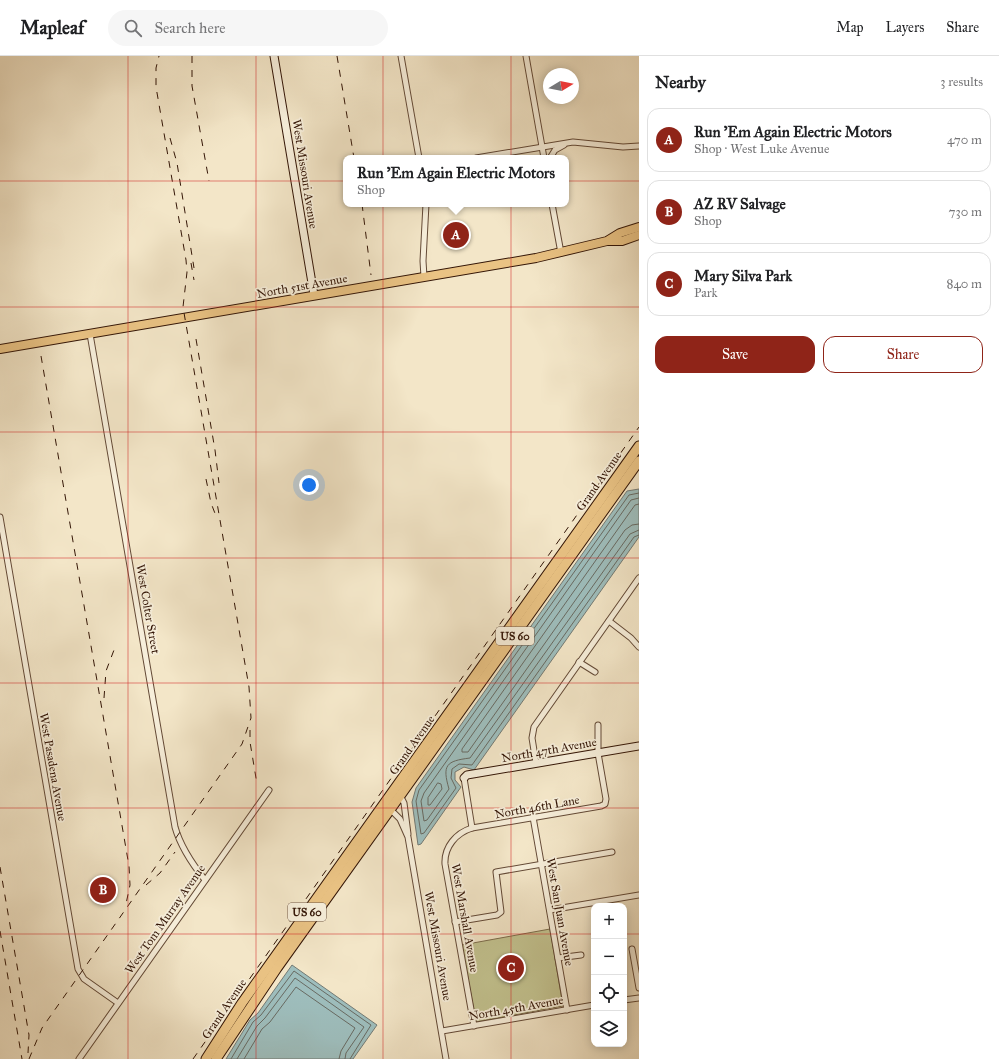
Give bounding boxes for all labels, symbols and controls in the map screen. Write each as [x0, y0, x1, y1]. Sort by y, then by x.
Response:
search box [108, 10, 388, 46]
text: Mapleaf [20, 16, 84, 39]
icon: search [122, 17, 144, 39]
text: Search here [154, 19, 225, 37]
text: Map [836, 19, 864, 36]
text: Layers [886, 19, 924, 36]
text: Share [946, 19, 979, 36]
north arrow [543, 68, 579, 104]
text: Nearby [655, 72, 706, 93]
text: 3 results [940, 74, 983, 90]
street label: West Missouri Avenue [289, 118, 321, 230]
text: Run 'Em Again Electric Motors [694, 123, 892, 141]
text: A [665, 132, 673, 148]
text: 470 m [947, 132, 982, 148]
text: Shop · West Luke Avenue [694, 141, 829, 157]
popup [343, 155, 569, 207]
text: Run 'Em Again Electric Motors [357, 164, 555, 182]
text: Shop [357, 182, 385, 198]
text: AZ RV Salvage [694, 195, 786, 213]
text: B [665, 204, 673, 220]
text: 730 m [949, 204, 982, 220]
text: Shop [694, 213, 722, 229]
pin: A [443, 220, 469, 250]
text: Mary Silva Park [694, 267, 792, 285]
street label: North 51st Avenue [256, 271, 348, 301]
text: C [665, 276, 673, 292]
text: 840 m [947, 276, 982, 292]
text: Park [694, 285, 718, 301]
button: Save [655, 336, 815, 373]
button: Share [823, 336, 983, 373]
street label: Grand Avenue [573, 449, 625, 513]
your location [299, 475, 319, 495]
street label: West Colter Street [133, 563, 163, 656]
road number: US 60 [496, 627, 534, 645]
street label: West Pasadena Avenue [37, 712, 69, 822]
street label: Grand Avenue [386, 713, 438, 777]
street label: North 47th Avenue [500, 735, 598, 765]
street label: North 46th Lane [494, 793, 580, 821]
street label: West San Juan Avenue [543, 857, 576, 967]
street label: West Tom Murray Avenue [122, 862, 208, 976]
street label: West Marshall Avenue [449, 862, 481, 974]
pin: B [90, 875, 116, 905]
street label: West Missouri Avenue [422, 890, 454, 1002]
road number: US 60 [288, 903, 326, 921]
map controls [591, 903, 627, 1047]
button: + [591, 903, 627, 939]
button: − [591, 939, 627, 975]
pin: C [498, 953, 524, 983]
button: locate [591, 975, 627, 1011]
street label: Grand Avenue [199, 976, 249, 1042]
street label: North 45th Avenue [468, 993, 564, 1023]
button: layers [591, 1011, 627, 1047]

